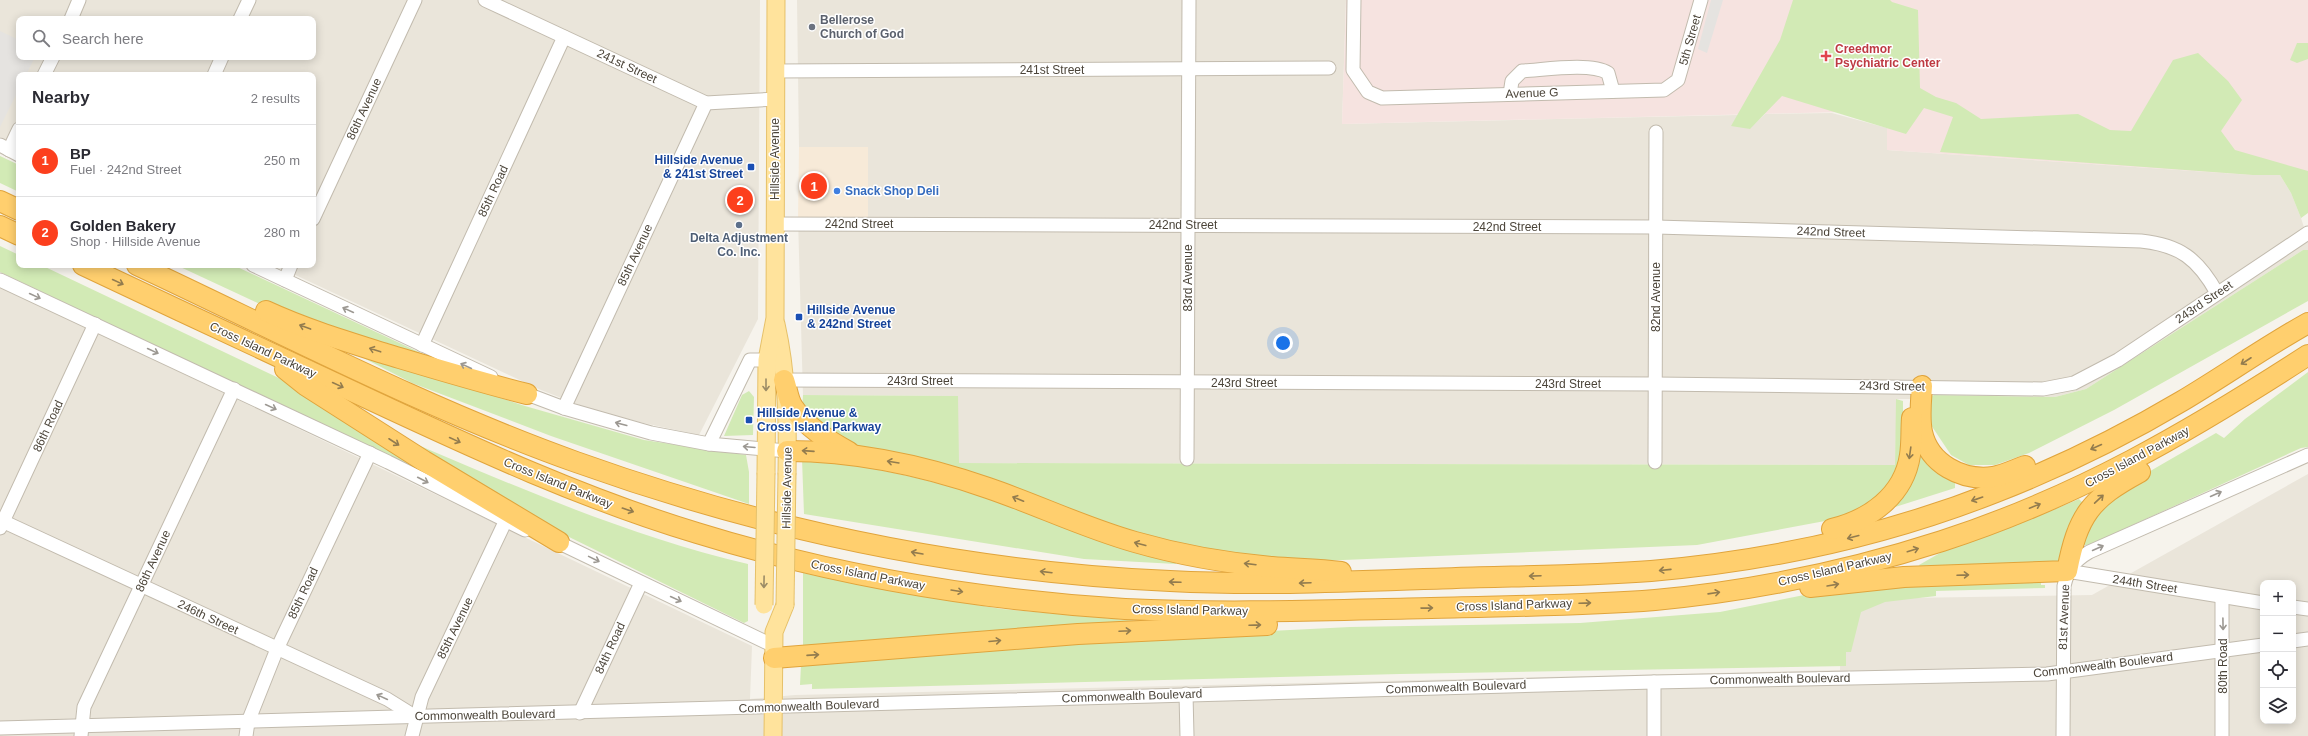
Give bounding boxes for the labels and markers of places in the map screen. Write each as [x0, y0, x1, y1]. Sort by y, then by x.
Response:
place label: Bellerose Church of God [820, 13, 904, 41]
marker: Bellerose Church of God [807, 22, 817, 32]
place label: Creedmor Psychiatric Center [1835, 42, 1941, 70]
marker: Creedmor Psychiatric Center [1820, 50, 1832, 62]
place label: Hillside Avenue & 241st Street [655, 153, 743, 181]
marker: Hillside Avenue & 241st Street [746, 162, 756, 172]
pin: 1 [801, 171, 827, 201]
place label: Snack Shop Deli [845, 184, 939, 198]
pin: 2 [727, 185, 753, 215]
marker: Snack Shop Deli [832, 186, 842, 196]
marker: Delta Adjustment Co. Inc. [734, 220, 744, 230]
place label: Delta Adjustment Co. Inc. [690, 231, 788, 259]
place label: Hillside Avenue & 242nd Street [807, 303, 896, 331]
marker: Hillside Avenue & 242nd Street [794, 312, 804, 322]
place label: Hillside Avenue & Cross Island Parkway [757, 406, 881, 434]
marker: Hillside Avenue & Cross Island Parkway [744, 415, 754, 425]

